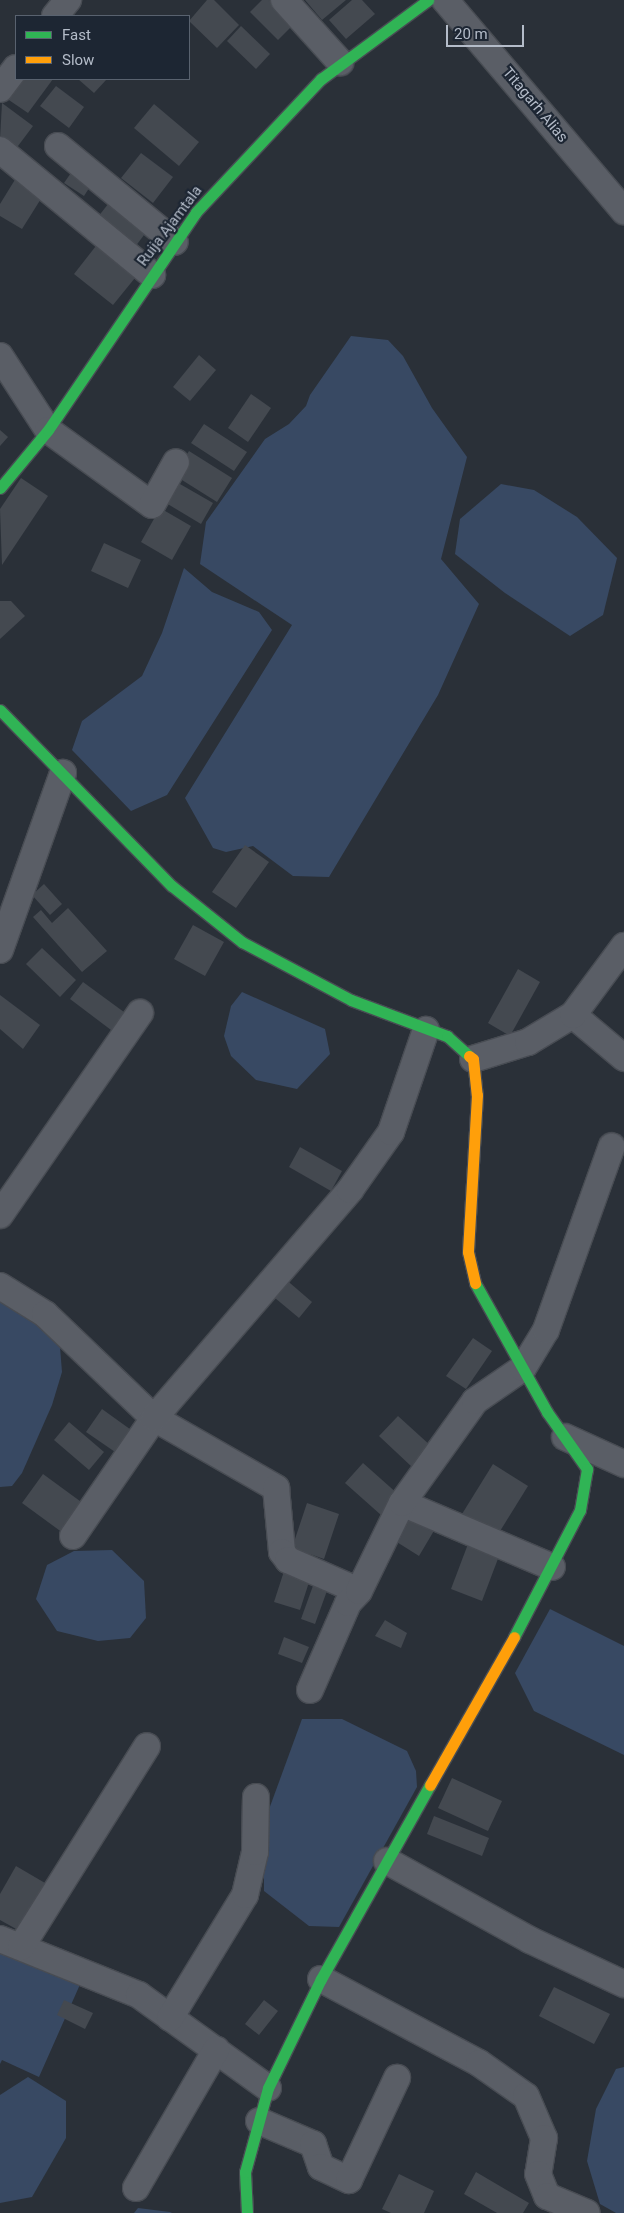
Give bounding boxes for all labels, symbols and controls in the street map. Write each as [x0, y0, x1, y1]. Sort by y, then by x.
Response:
legend [15, 15, 190, 80]
scale bar [449, 15, 526, 47]
text: 20 m [454, 25, 488, 43]
text: Fast [62, 26, 91, 44]
text: Slow [62, 51, 94, 69]
street label: Titagarh Alias [498, 64, 572, 146]
street label: Ruija Ajamtala [134, 182, 206, 270]

